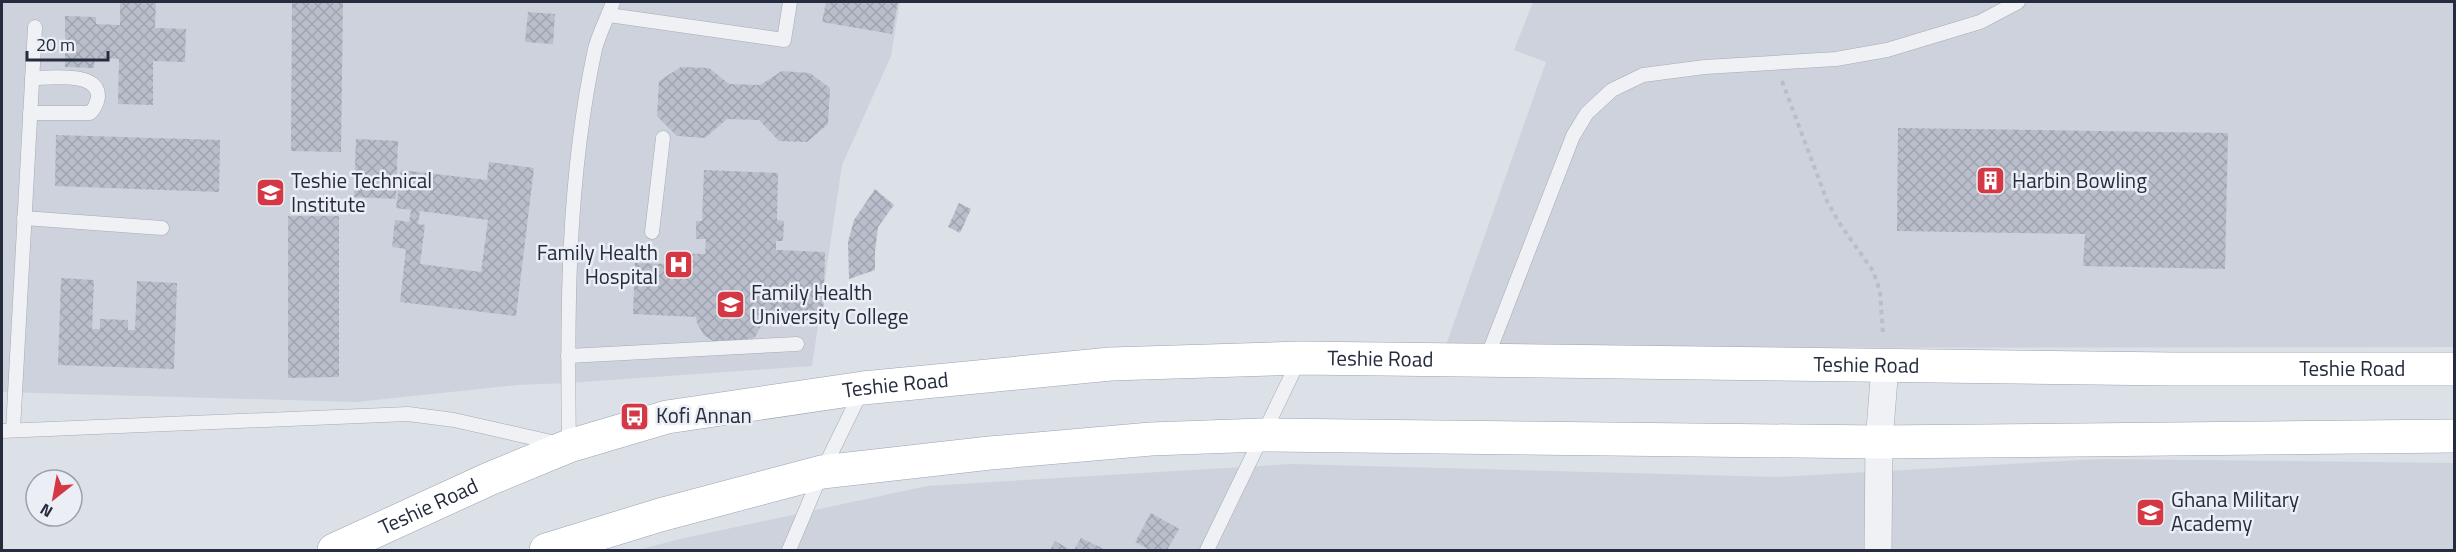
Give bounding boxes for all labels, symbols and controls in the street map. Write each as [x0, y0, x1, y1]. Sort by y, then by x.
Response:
scale bar [27, 24, 108, 62]
text: 20 m [36, 31, 75, 58]
place label: Teshie Technical Institute [291, 164, 432, 220]
place label: Harbin Bowling [2012, 164, 2147, 196]
building icon: Harbin Bowling [1975, 165, 2007, 197]
school or university icon: Teshie Technical Institute [254, 177, 286, 209]
place label: Family Health Hospital [537, 236, 658, 292]
hospital icon: Family Health Hospital [663, 249, 695, 281]
place label: Family Health University College [751, 276, 909, 332]
school or university icon: Family Health University College [714, 289, 746, 321]
street label: Teshie Road [1327, 341, 1434, 375]
street label: Teshie Road [1813, 347, 1920, 381]
street label: Teshie Road [2299, 352, 2405, 384]
street label: Teshie Road [840, 363, 950, 406]
place label: Kofi Annan [656, 399, 752, 431]
bus stop icon: Kofi Annan [619, 400, 651, 432]
north arrow [24, 468, 84, 528]
street label: Teshie Road [373, 469, 483, 542]
place label: Ghana Military Academy [2171, 483, 2299, 539]
school or university icon: Ghana Military Academy [2134, 496, 2166, 528]
text: N [35, 498, 57, 524]

